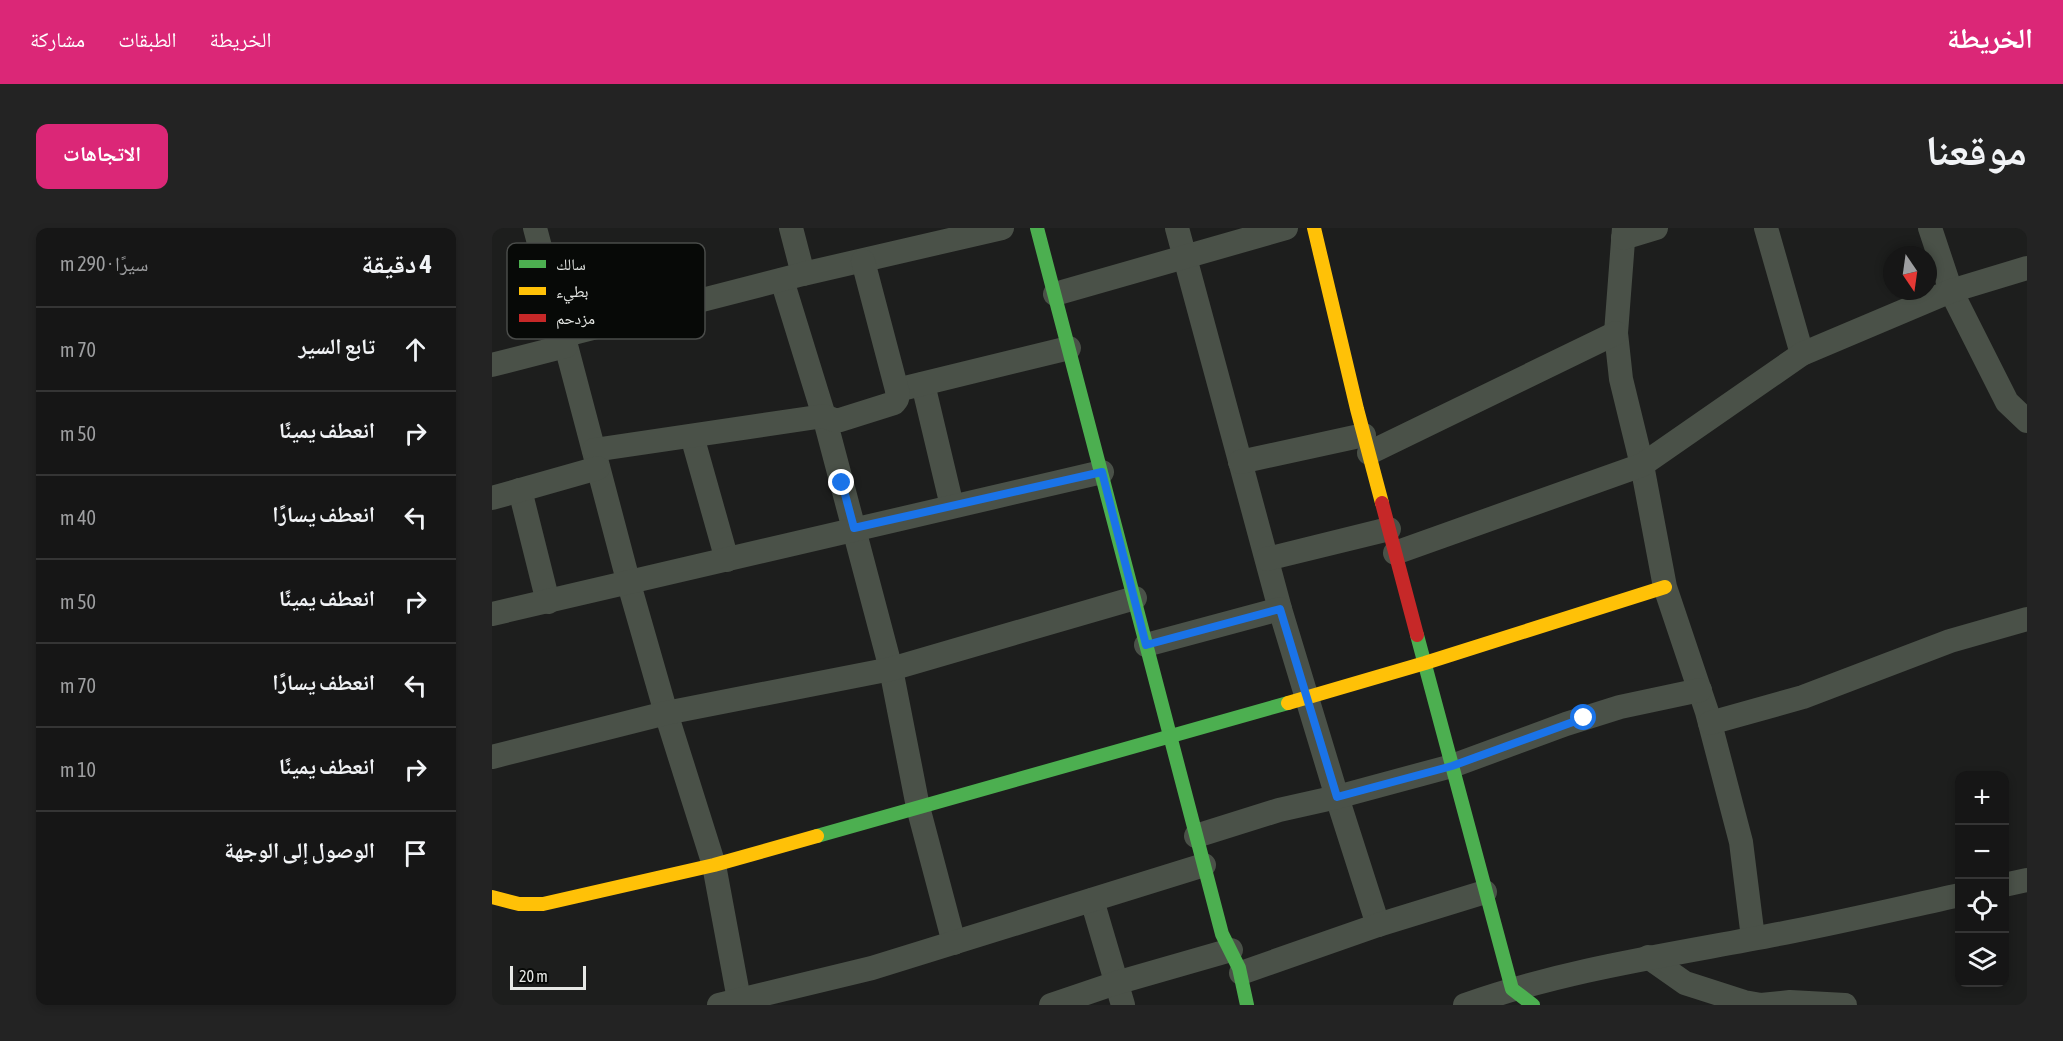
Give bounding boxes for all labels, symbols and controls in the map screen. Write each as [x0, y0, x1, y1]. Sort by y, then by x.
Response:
text: الخريطة [1947, 22, 2033, 54]
text: مشاركة [30, 27, 85, 51]
text: الطبقات [118, 27, 177, 51]
text: الخريطة [210, 27, 271, 51]
button: الاتجاهات [36, 124, 168, 189]
text: موقعنا [1926, 126, 2027, 174]
legend [507, 243, 705, 339]
north arrow [1883, 246, 1937, 300]
text: 4 دقيقة [362, 249, 432, 279]
text: سيرًا · 290 m [60, 252, 148, 275]
text: سالك [556, 255, 586, 273]
text: بطيء [556, 282, 588, 304]
text: مزدحم [556, 309, 595, 329]
text: تابع السير [299, 333, 375, 359]
icon: ahead [399, 333, 432, 366]
text: 70 m [60, 338, 96, 361]
text: انعطف يمينًا [279, 417, 375, 443]
icon: right [399, 417, 432, 450]
text: 50 m [60, 422, 96, 445]
route end [828, 469, 854, 495]
text: انعطف يسارًا [272, 501, 375, 527]
icon: left [399, 501, 432, 534]
text: 40 m [60, 506, 96, 529]
text: انعطف يمينًا [279, 585, 375, 611]
icon: right [399, 585, 432, 618]
text: 50 m [60, 590, 96, 613]
text: انعطف يسارًا [272, 669, 375, 695]
icon: left [399, 669, 432, 702]
text: 70 m [60, 674, 96, 697]
route start [1570, 704, 1596, 730]
text: انعطف يمينًا [279, 753, 375, 779]
icon: right [399, 753, 432, 786]
text: 10 m [60, 758, 96, 781]
map controls [1955, 771, 2009, 987]
button: + [1955, 771, 2009, 825]
button: − [1955, 825, 2009, 879]
text: الوصول إلى الوجهة [224, 837, 375, 863]
icon: arrive [399, 837, 432, 870]
button: locate [1955, 879, 2009, 933]
button: layers [1955, 933, 2009, 987]
scale bar [510, 963, 586, 990]
text: 20 m [519, 967, 548, 985]

